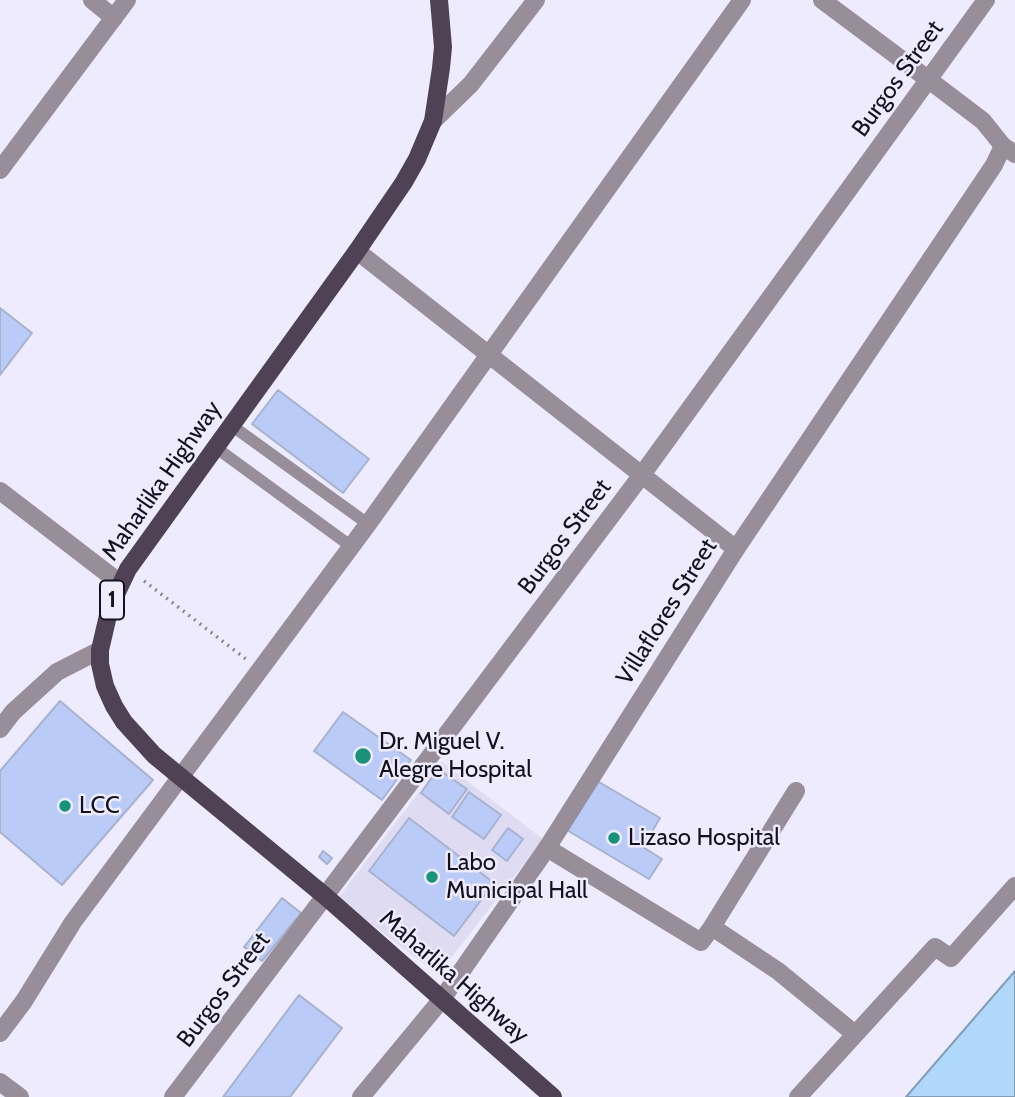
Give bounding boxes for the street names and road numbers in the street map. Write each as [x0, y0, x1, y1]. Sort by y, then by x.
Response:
street label: Burgos Street [846, 15, 950, 143]
street label: Maharlika Highway [96, 396, 228, 566]
street label: Burgos Street [512, 474, 618, 600]
street label: Villaflores Street [611, 534, 723, 690]
road number: 1 [100, 580, 124, 620]
street label: Maharlika Highway [373, 904, 535, 1050]
street label: Burgos Street [171, 927, 277, 1053]

